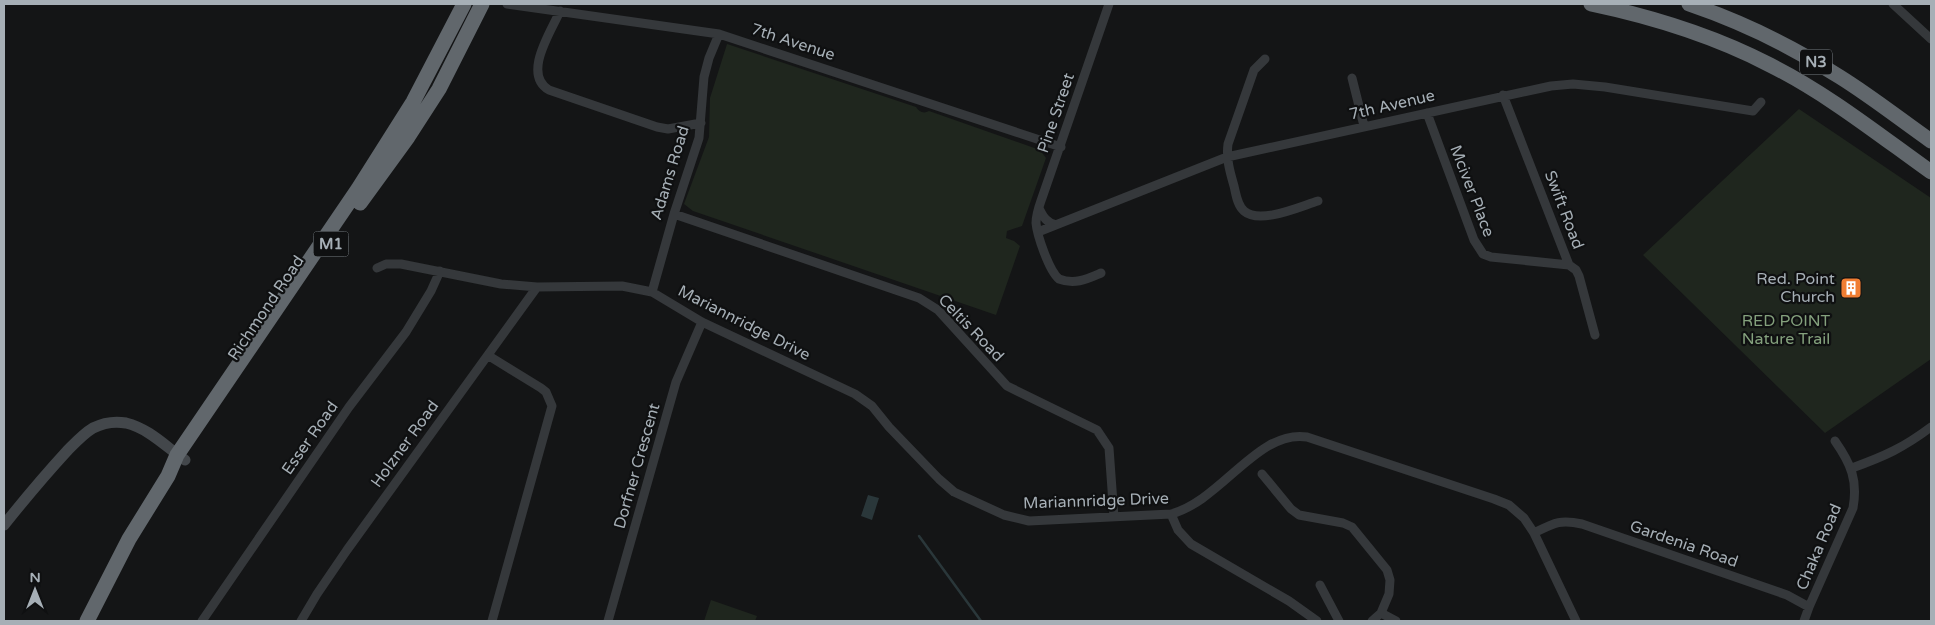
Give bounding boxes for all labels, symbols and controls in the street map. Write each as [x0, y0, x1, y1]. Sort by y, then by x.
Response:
street label: 7th Avenue [748, 19, 838, 65]
road number: N3 [1800, 50, 1832, 74]
street label: Pine Street [1033, 70, 1079, 156]
street label: 7th Avenue [1347, 85, 1437, 125]
street label: Adams Road [646, 123, 694, 223]
street label: Mciver Place [1445, 142, 1499, 240]
street label: Swift Road [1540, 168, 1588, 252]
road number: M1 [314, 232, 348, 256]
street label: Richmond Road [224, 252, 308, 364]
place label: Red. Point Church [1756, 269, 1835, 307]
building icon: Red. Point Church [1839, 276, 1863, 300]
street label: Mariannridge Drive [674, 281, 814, 365]
street label: Celtis Road [934, 290, 1008, 366]
park label: RED POINT Nature Trail [1742, 311, 1831, 349]
street label: Esser Road [277, 397, 343, 479]
street label: Holzner Road [367, 397, 443, 491]
street label: Dorfner Crescent [610, 401, 664, 531]
street label: Mariannridge Drive [1023, 488, 1169, 514]
street label: Chaka Road [1792, 501, 1846, 593]
street label: Gardenia Road [1627, 516, 1741, 572]
north arrow [10, 565, 60, 615]
text: N [29, 569, 41, 586]

